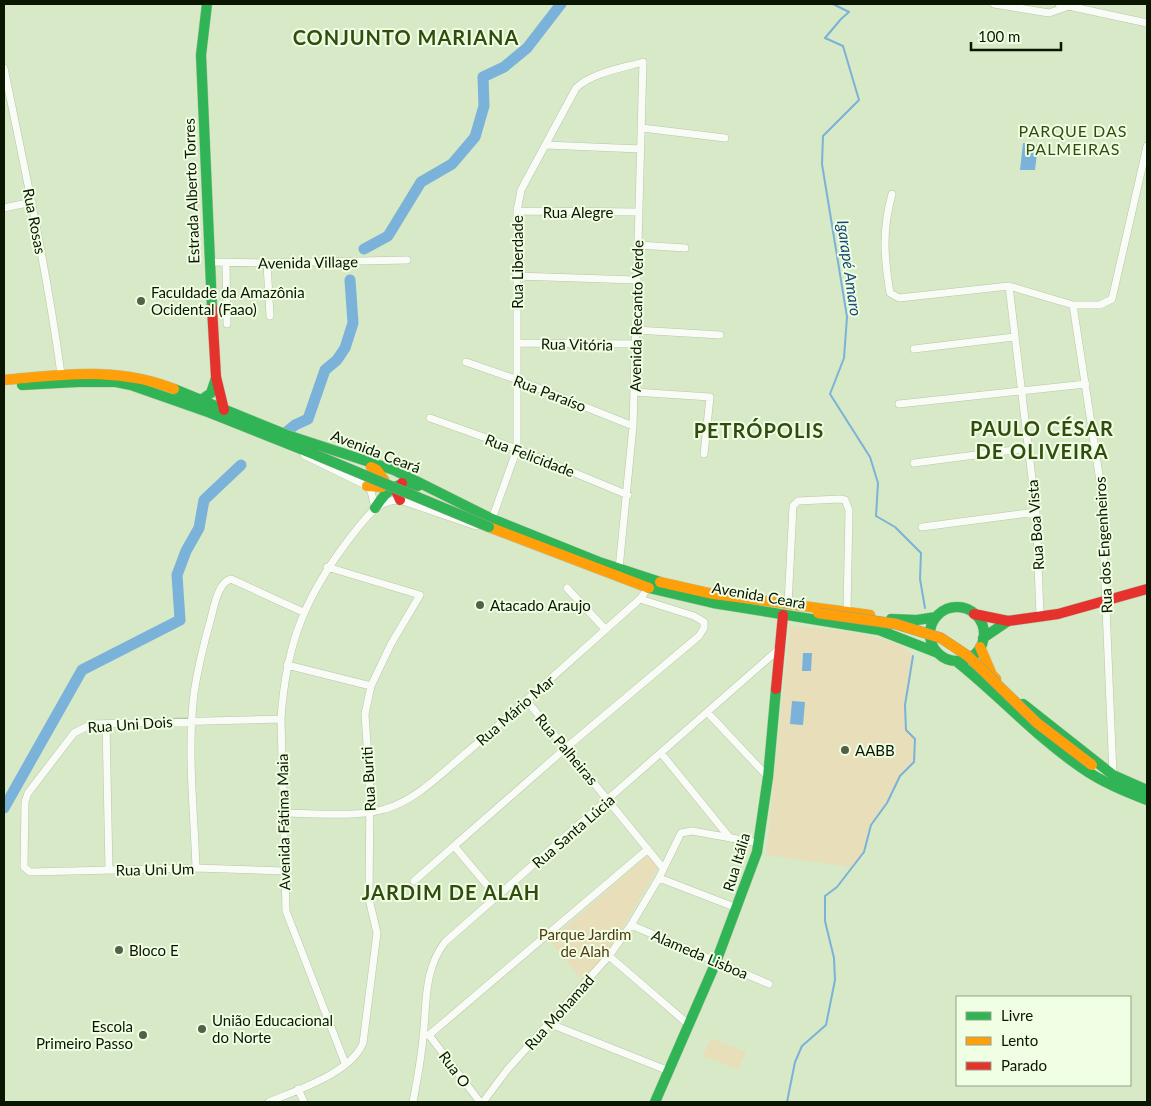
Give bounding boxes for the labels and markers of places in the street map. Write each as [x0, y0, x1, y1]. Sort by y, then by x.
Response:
place label: Faculdade da Amazônia Ocidental (Faao) [151, 283, 305, 318]
marker: Faculdade da Amazônia Ocidental (Faao) [135, 295, 147, 307]
place label: Atacado Araujo [490, 596, 591, 614]
marker: Atacado Araujo [474, 599, 486, 611]
place label: AABB [855, 741, 895, 759]
marker: AABB [839, 744, 851, 756]
place label: Bloco E [129, 941, 179, 959]
marker: Bloco E [113, 944, 125, 956]
place label: União Educacional do Norte [212, 1011, 333, 1046]
place label: Escola Primeiro Passo [36, 1017, 133, 1052]
marker: União Educacional do Norte [196, 1023, 208, 1035]
marker: Escola Primeiro Passo [137, 1029, 149, 1041]

